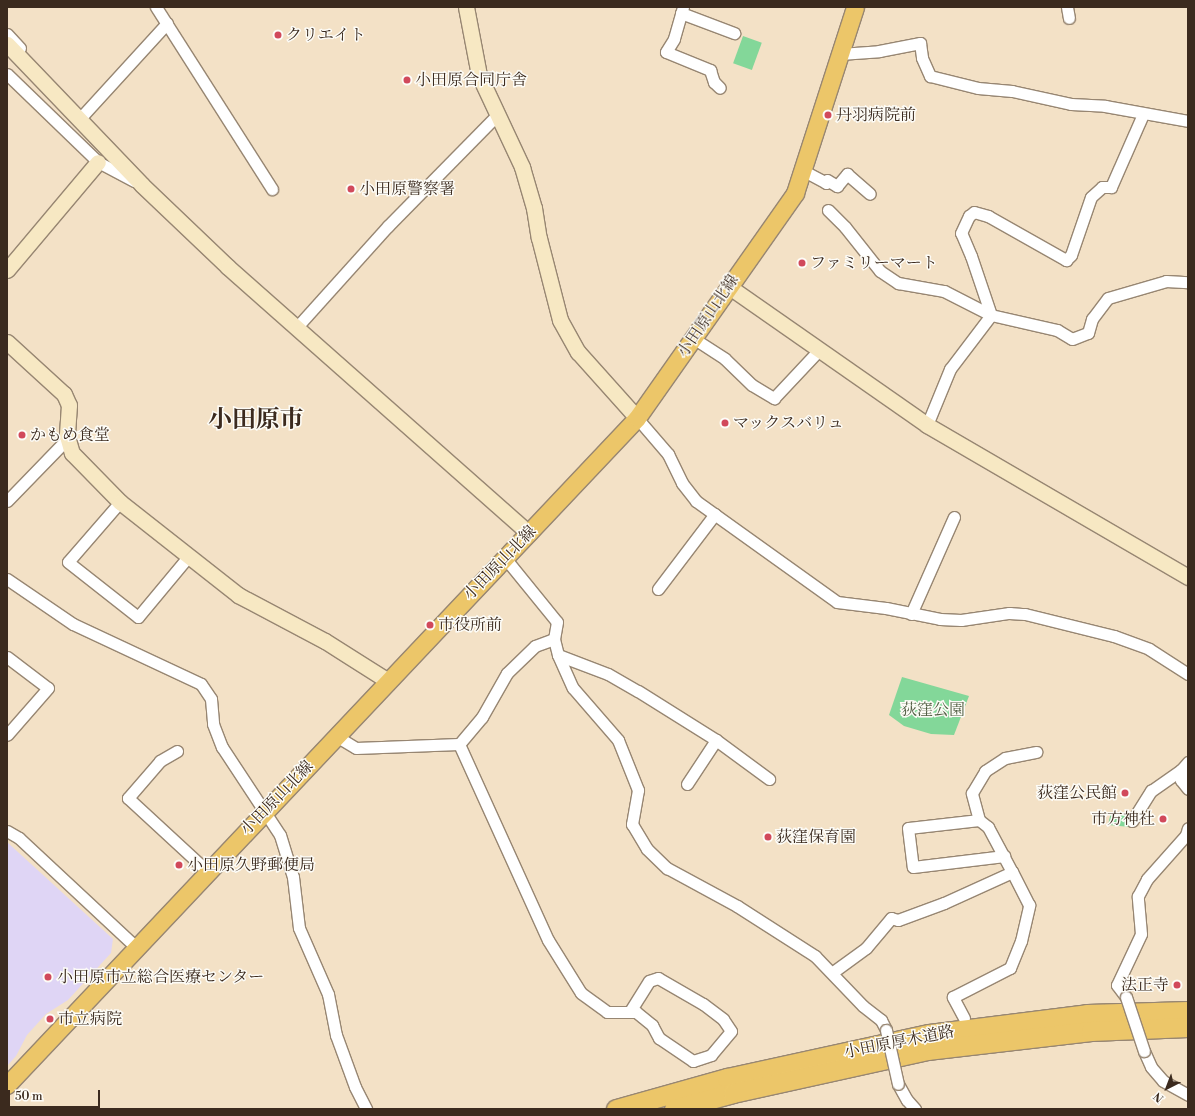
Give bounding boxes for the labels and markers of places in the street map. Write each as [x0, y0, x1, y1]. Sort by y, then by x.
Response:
place label: クリエイト [286, 25, 366, 45]
marker: クリエイト [273, 30, 283, 40]
place label: 小田原合同庁舎 [415, 70, 527, 90]
marker: 小田原合同庁舎 [402, 75, 412, 85]
place label: 丹羽病院前 [836, 105, 916, 125]
marker: 丹羽病院前 [823, 110, 833, 120]
place label: 小田原警察署 [359, 179, 455, 199]
marker: 小田原警察署 [346, 184, 356, 194]
place label: ファミリーマート [810, 253, 938, 273]
marker: ファミリーマート [797, 258, 807, 268]
place label: マックスバリュ [733, 413, 845, 433]
marker: マックスバリュ [720, 418, 730, 428]
place label: かもめ食堂 [30, 425, 110, 445]
marker: かもめ食堂 [17, 430, 27, 440]
place label: 市役所前 [438, 615, 502, 635]
marker: 市役所前 [425, 620, 435, 630]
place label: 荻窪公民館 [1037, 783, 1117, 803]
marker: 荻窪公民館 [1120, 788, 1130, 798]
place label: 市方神社 [1091, 809, 1155, 829]
marker: 市方神社 [1158, 814, 1168, 824]
place label: 荻窪保育園 [776, 827, 856, 847]
marker: 荻窪保育園 [763, 832, 773, 842]
place label: 小田原久野郵便局 [187, 855, 315, 875]
marker: 小田原久野郵便局 [174, 860, 184, 870]
place label: 小田原市立総合医療センター [57, 967, 265, 987]
marker: 小田原市立総合医療センター [42, 971, 54, 983]
place label: 法正寺 [1121, 975, 1169, 995]
marker: 法正寺 [1172, 980, 1182, 990]
place label: 市立病院 [58, 1009, 122, 1029]
marker: 市立病院 [45, 1014, 55, 1024]

